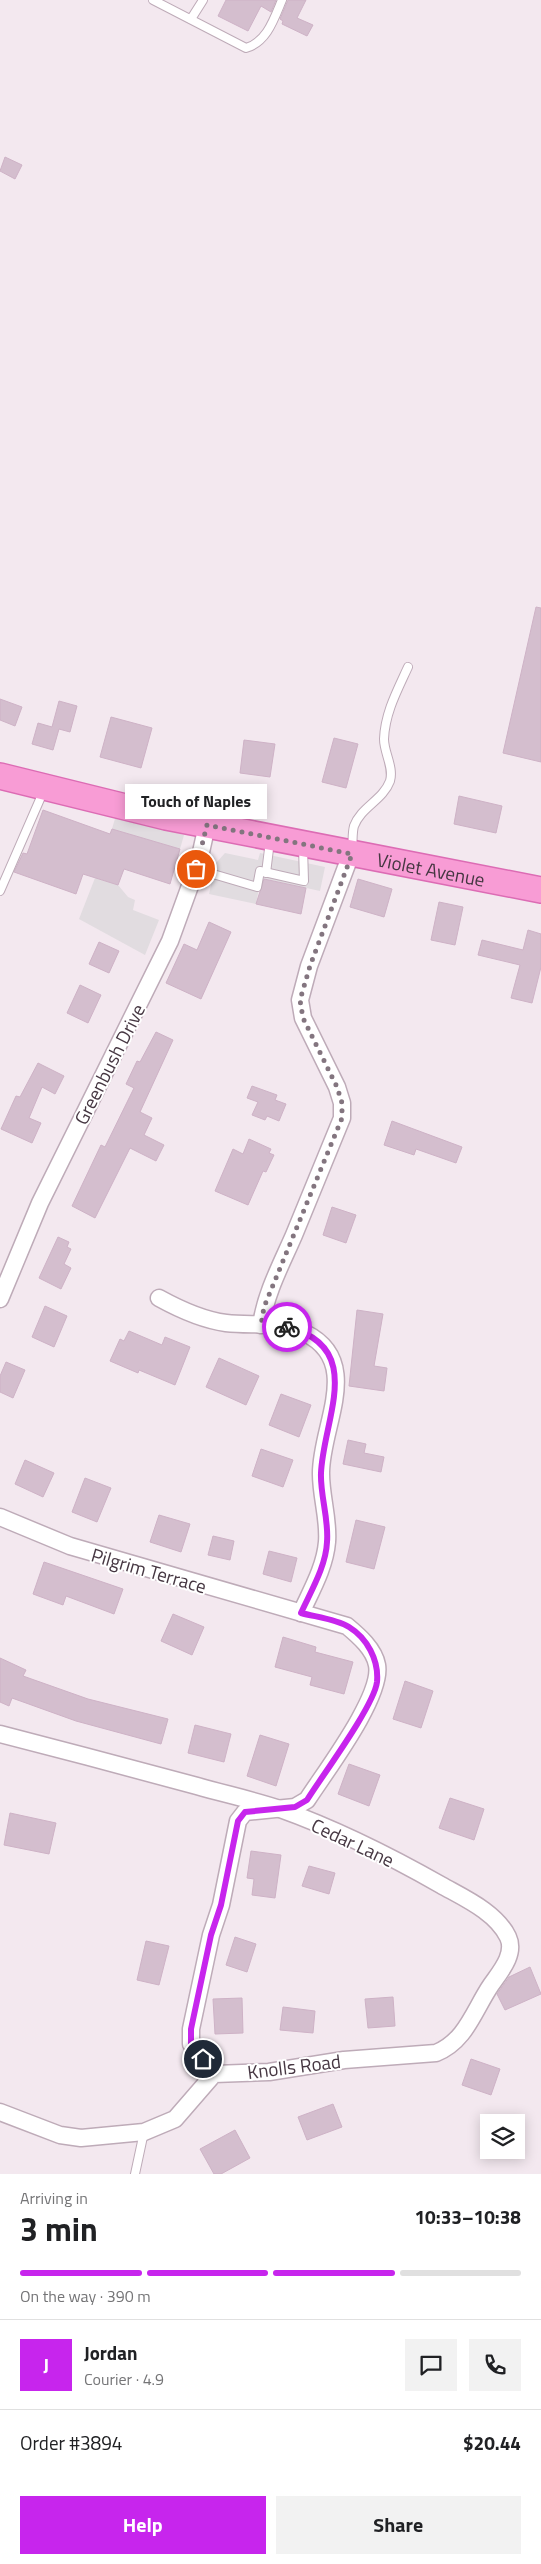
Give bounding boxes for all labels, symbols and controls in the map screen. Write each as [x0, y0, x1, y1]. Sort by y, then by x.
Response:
callout: Touch of Naples [125, 784, 267, 819]
text: Touch of Naples [141, 789, 251, 813]
street label: Violet Avenue [375, 844, 488, 893]
pin [175, 848, 217, 890]
icon: bag [182, 855, 210, 883]
street label: Greenbush Drive [66, 998, 152, 1130]
courier [262, 1302, 312, 1352]
icon: bike [273, 1313, 301, 1341]
street label: Pilgrim Terrace [88, 1540, 210, 1600]
street label: Cedar Lane [307, 1810, 399, 1874]
pin [182, 2038, 224, 2080]
icon: home [189, 2045, 217, 2073]
street label: Knolls Road [246, 2046, 342, 2086]
map controls [480, 2114, 525, 2159]
button: layers [480, 2114, 525, 2159]
text: Arriving in [20, 2186, 88, 2210]
text: 10:33–10:38 [414, 2202, 521, 2231]
text: 3 min [20, 2205, 98, 2253]
text: On the way · 390 m [20, 2284, 151, 2308]
text: Jordan [84, 2338, 137, 2367]
button: chat [405, 2339, 457, 2391]
button: phone [469, 2339, 521, 2391]
text: J [43, 2350, 49, 2379]
text: Courier · 4.9 [84, 2367, 164, 2391]
text: Order #3894 [20, 2428, 122, 2457]
text: $20.44 [463, 2428, 521, 2457]
button: Help [20, 2496, 266, 2554]
button: Share [276, 2496, 521, 2554]

